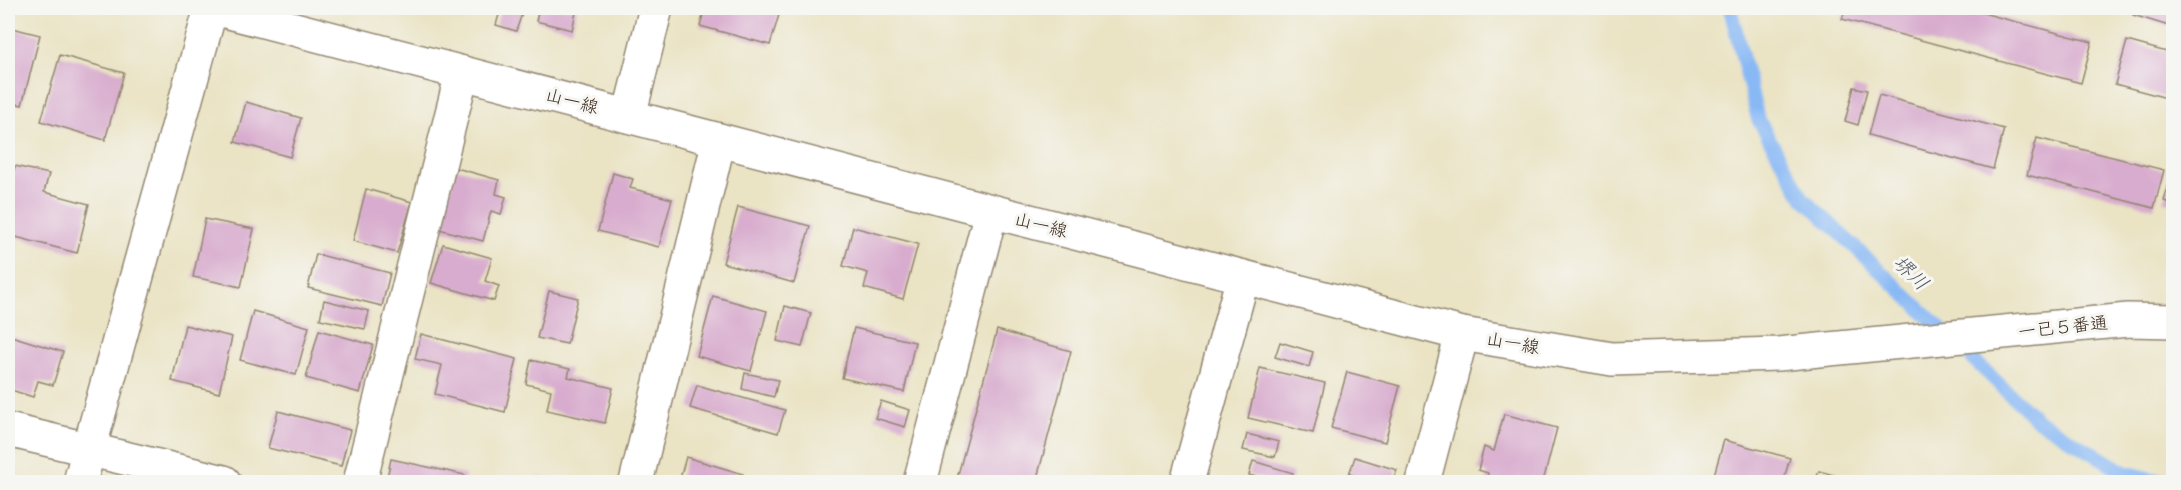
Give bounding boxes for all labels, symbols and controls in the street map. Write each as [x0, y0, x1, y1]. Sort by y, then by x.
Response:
street label: 山一線 [542, 79, 602, 123]
street label: 山一線 [1011, 203, 1071, 247]
water label: 堺川 [1884, 247, 1938, 299]
street label: 一已５番通 [2017, 306, 2109, 348]
street label: 山一線 [1484, 323, 1542, 363]

